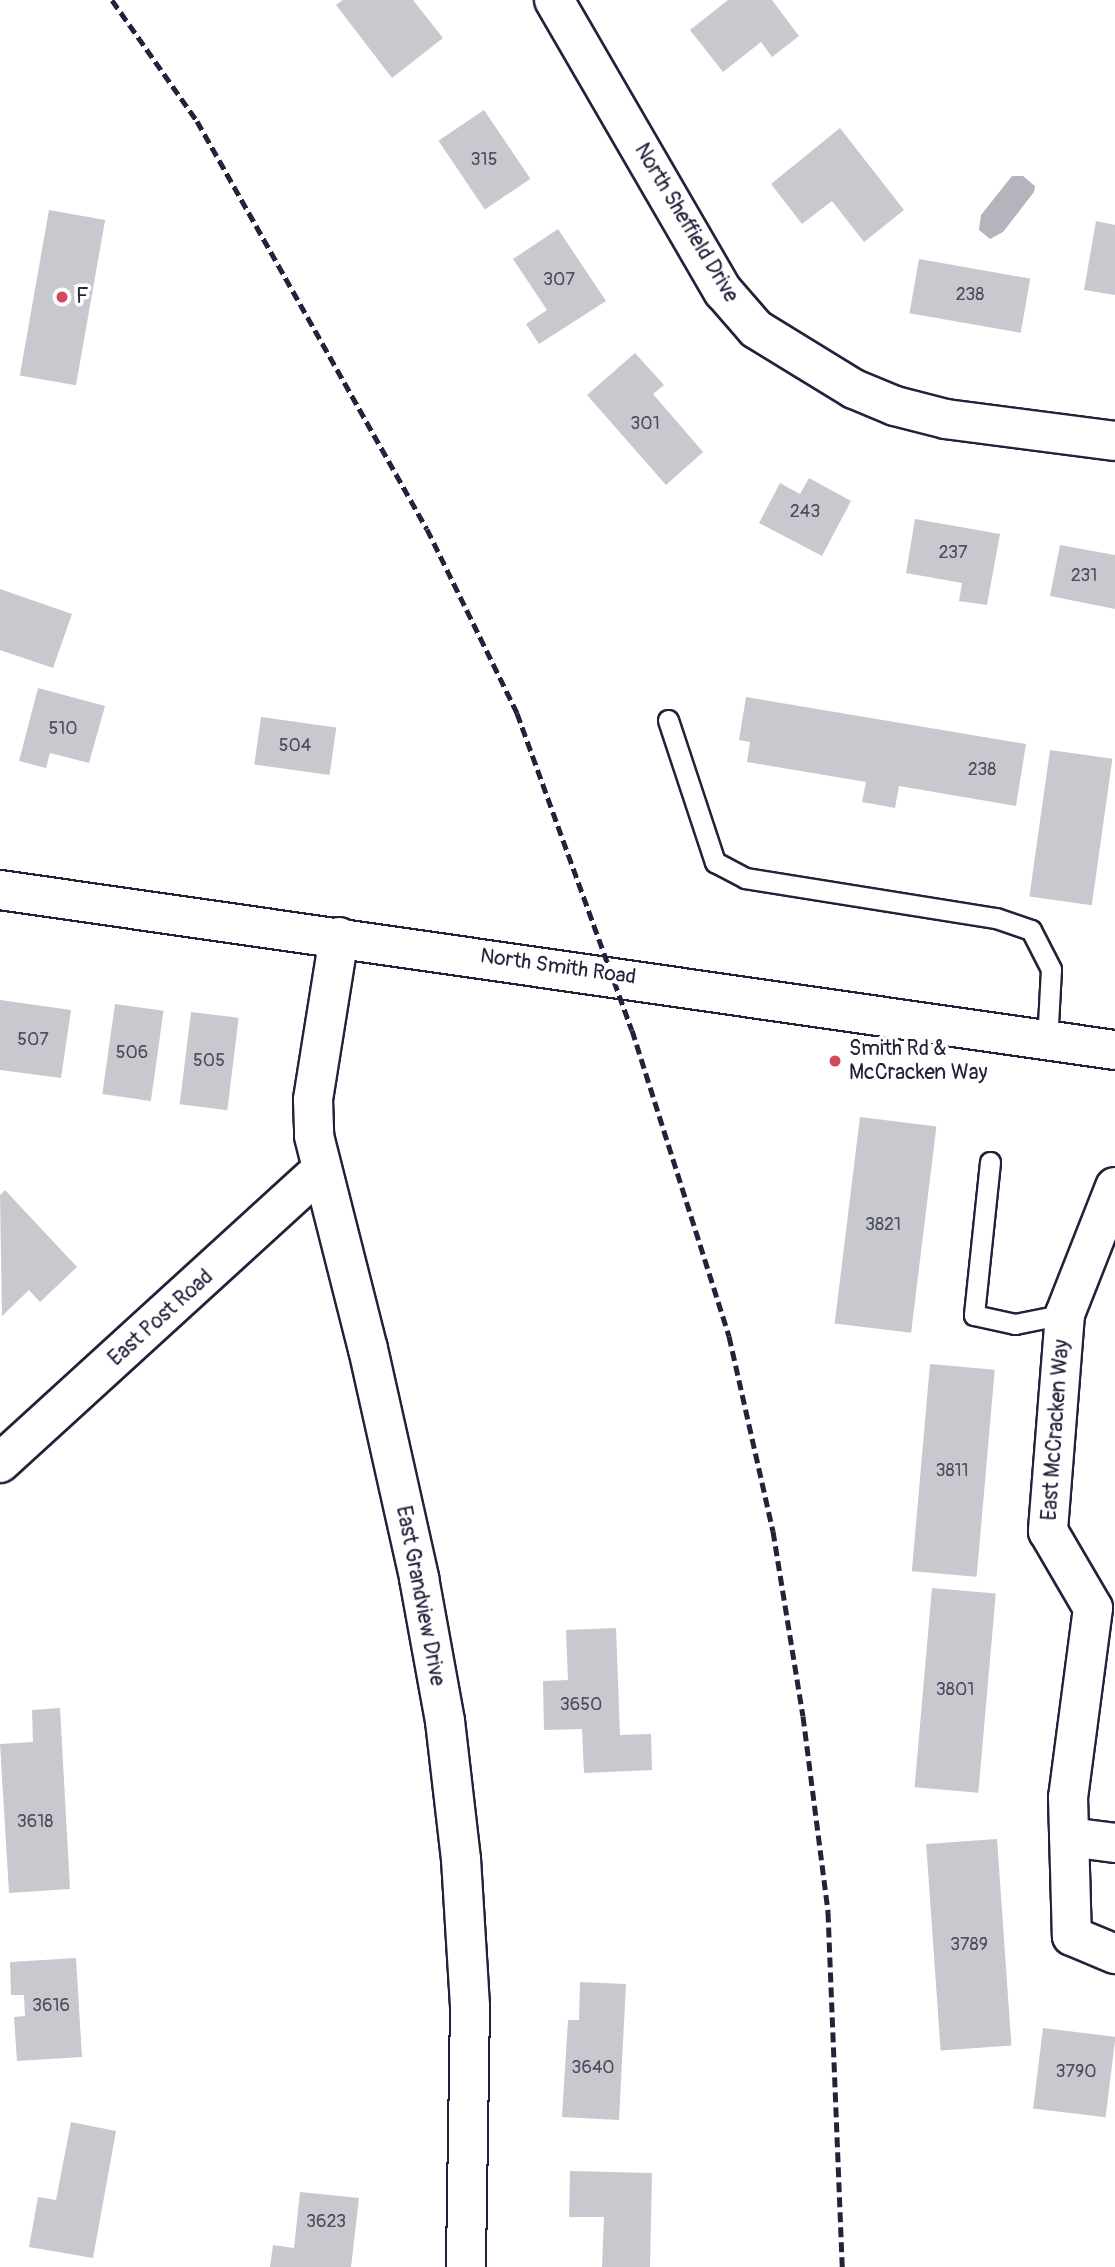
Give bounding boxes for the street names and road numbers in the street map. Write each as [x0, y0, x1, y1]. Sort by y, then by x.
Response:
street label: North Sheffield Drive [629, 139, 743, 307]
street label: North Smith Road [479, 944, 637, 990]
street label: East Post Road [104, 1265, 218, 1371]
street label: East McCracken Way [1037, 1339, 1075, 1521]
street label: East Grandview Drive [390, 1504, 450, 1688]

